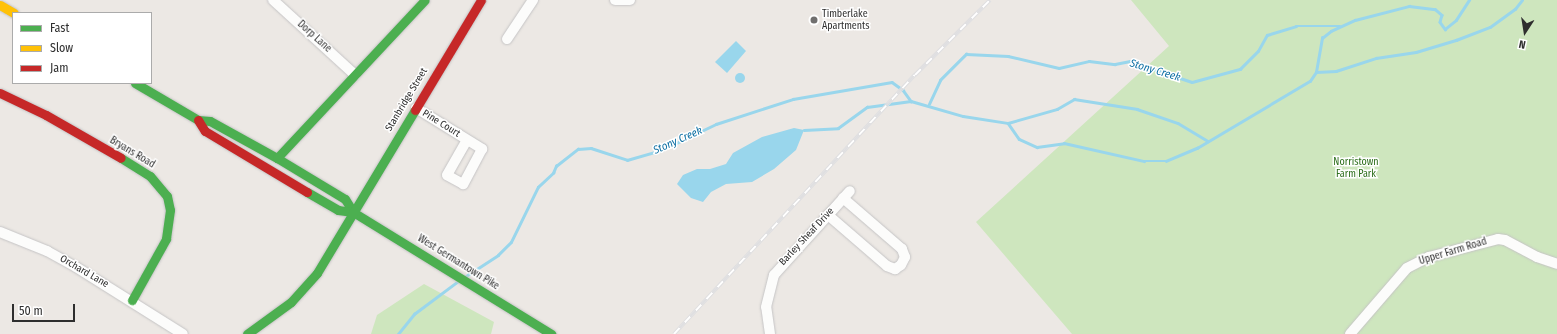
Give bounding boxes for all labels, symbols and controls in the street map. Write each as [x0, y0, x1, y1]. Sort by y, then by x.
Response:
place label: Timberlake Apartments [822, 8, 870, 32]
legend [12, 12, 152, 84]
north arrow [1505, 12, 1545, 52]
marker: Timberlake Apartments [809, 15, 819, 25]
street label: Dorp Lane [294, 19, 334, 55]
text: Fast [50, 21, 69, 35]
text: N [1518, 37, 1527, 51]
text: Slow [50, 41, 73, 55]
water label: Stony Creek [1128, 57, 1182, 85]
text: Jam [50, 61, 68, 75]
street label: Stanbridge Street [383, 66, 431, 134]
street label: Pine Court [420, 108, 462, 140]
water label: Stony Creek [651, 124, 705, 158]
street label: Bryans Road [107, 135, 157, 171]
park label: Norristown Farm Park [1333, 156, 1379, 180]
street label: Barley Sheaf Drive [777, 206, 837, 268]
street label: West Germantown Pike [415, 233, 501, 293]
street label: Upper Farm Road [1418, 236, 1488, 268]
street label: Orchard Lane [57, 253, 111, 291]
scale bar [14, 296, 77, 322]
text: 50 m [19, 304, 43, 318]

